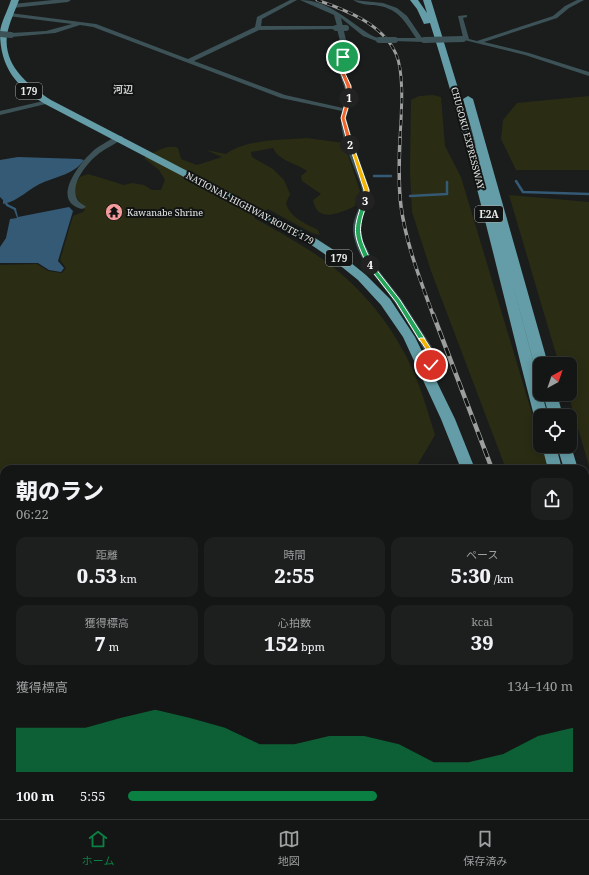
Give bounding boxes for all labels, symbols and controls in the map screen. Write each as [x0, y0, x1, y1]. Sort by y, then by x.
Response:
pin [326, 40, 360, 74]
icon: arrive [332, 46, 354, 68]
district label: 河辺 [113, 82, 134, 96]
road number: 179 [16, 83, 42, 99]
street label: CHUGOKU EXPRESSWAY [448, 85, 488, 191]
pin: 1 [339, 88, 359, 108]
text: 1 [346, 90, 352, 105]
pin: 2 [340, 135, 360, 155]
text: 2 [347, 137, 353, 152]
street label: NATIONAL HIGHWAY ROUTE 179 [184, 169, 316, 247]
pin: 3 [355, 191, 375, 211]
text: 3 [362, 193, 368, 208]
temple icon: Kawanabe Shrine [104, 202, 124, 222]
place label: Kawanabe Shrine [127, 206, 203, 219]
road number: E2A [475, 206, 503, 222]
road number: 179 [326, 250, 352, 266]
pin: 4 [360, 255, 380, 275]
text: 4 [367, 257, 373, 272]
pin [414, 348, 448, 382]
icon: check [420, 354, 442, 376]
north arrow [533, 357, 577, 401]
map controls [533, 357, 577, 453]
button: locate [533, 409, 577, 453]
text: 朝のラン [16, 475, 104, 505]
button: share [531, 478, 573, 520]
text: 06:22 [16, 505, 49, 523]
text: 距離 [96, 547, 118, 562]
text: 時間 [283, 547, 305, 562]
text: ペース [466, 547, 498, 562]
text: 0.53 [77, 562, 117, 589]
text: 2:55 [274, 562, 315, 589]
text: 5:30 [451, 562, 491, 589]
text: km [117, 571, 137, 586]
text: /km [491, 571, 514, 586]
text: kcal [472, 614, 493, 629]
text: 獲得標高 [85, 615, 129, 630]
text: 心拍数 [278, 615, 311, 630]
text: 39 [471, 629, 494, 656]
text: 7 [95, 630, 106, 657]
text: 152 [264, 630, 298, 657]
text: m [106, 639, 119, 654]
text: bpm [298, 639, 325, 654]
text: 134–140 m [507, 677, 573, 695]
text: 獲得標高 [16, 678, 68, 696]
text: 100 m [16, 787, 54, 805]
text: 5:55 [80, 787, 106, 805]
tab: ホーム [82, 828, 114, 868]
tab: 地図 [278, 828, 300, 868]
tab: 保存済み [463, 828, 507, 868]

